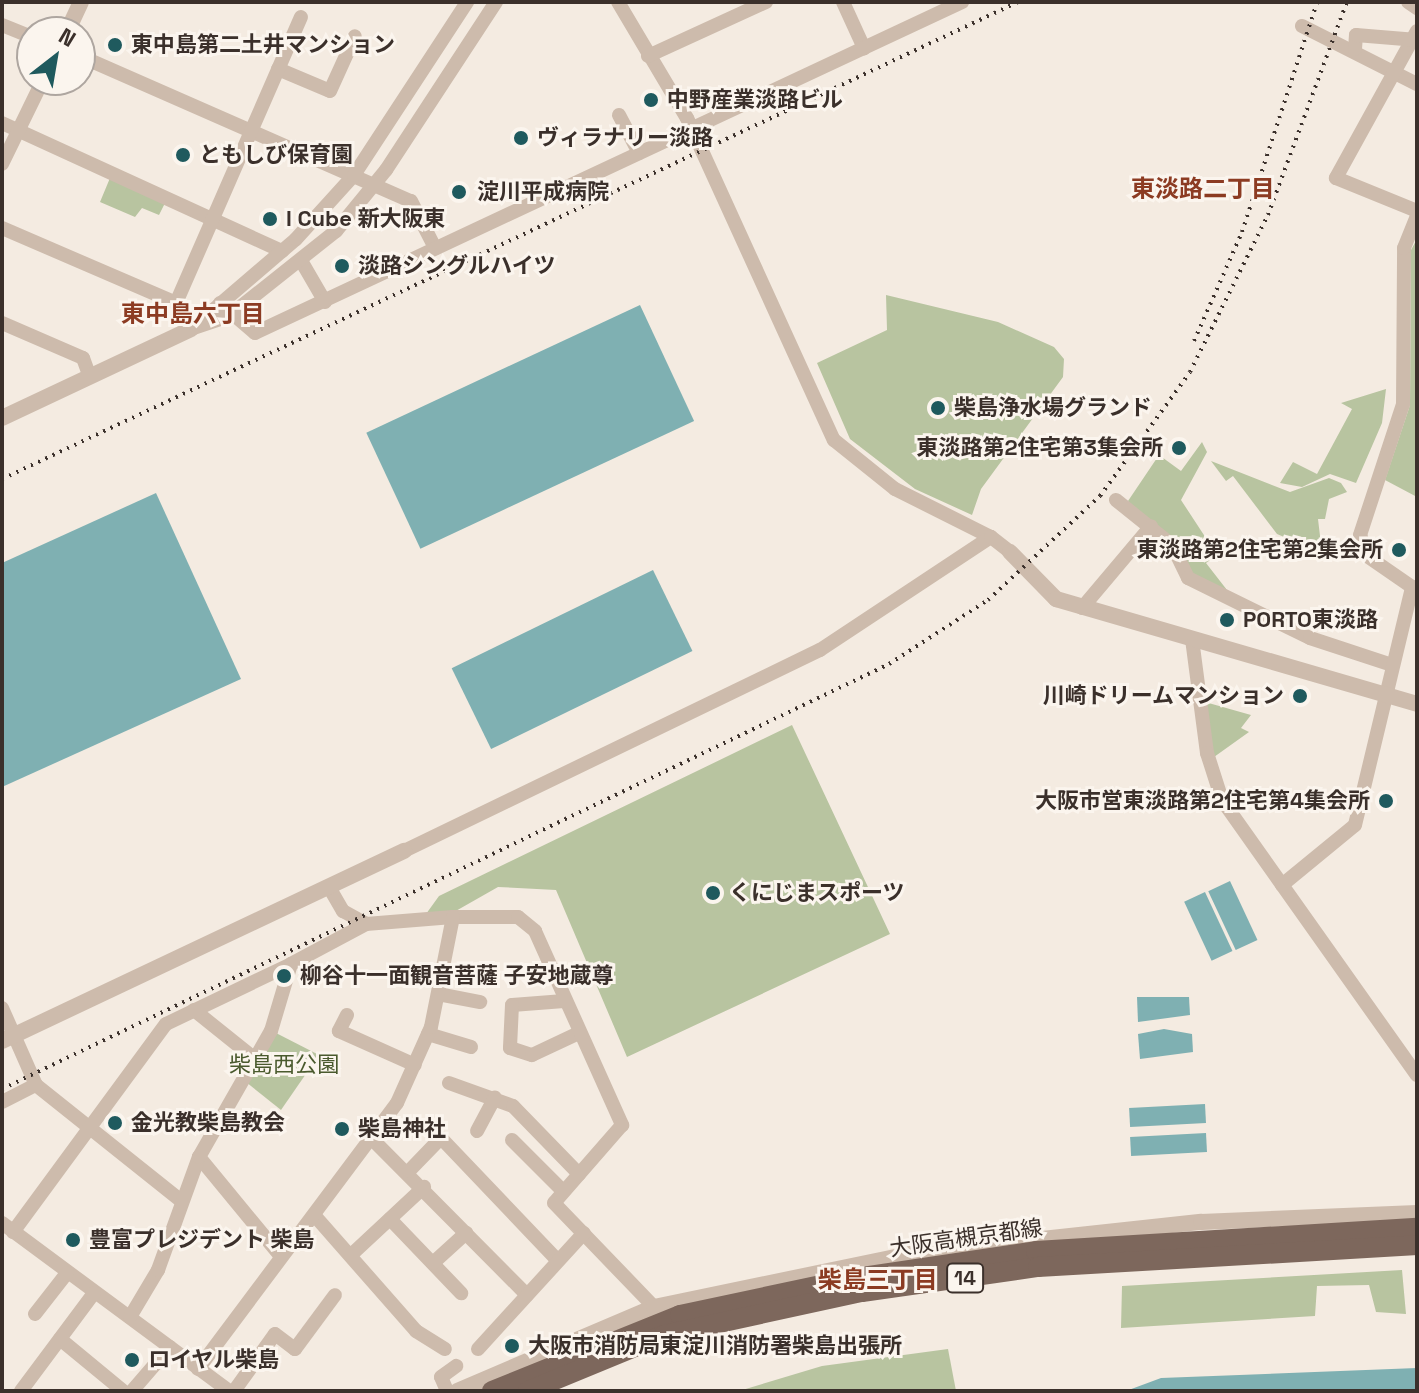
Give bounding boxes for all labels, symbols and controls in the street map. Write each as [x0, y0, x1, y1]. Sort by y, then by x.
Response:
north arrow [16, 16, 96, 96]
text: N [54, 21, 81, 53]
place label: 東中島第二土井マンション [131, 32, 395, 58]
marker: 東中島第二土井マンション [106, 36, 124, 54]
place label: 中野産業淡路ビル [667, 87, 843, 113]
marker: 中野産業淡路ビル [642, 91, 660, 109]
place label: ヴィラナリー淡路 [537, 125, 713, 151]
marker: ヴィラナリー淡路 [512, 129, 530, 147]
place label: ともしび保育園 [199, 142, 353, 168]
marker: ともしび保育園 [174, 146, 192, 164]
district label: 東淡路二丁目 [1131, 175, 1275, 203]
place label: 淀川平成病院 [477, 179, 609, 205]
marker: 淀川平成病院 [448, 181, 470, 203]
place label: I Cube 新大阪東 [286, 206, 445, 232]
marker: I Cube 新大阪東 [261, 210, 279, 228]
place label: 淡路シングルハイツ [358, 253, 556, 279]
marker: 淡路シングルハイツ [333, 257, 351, 275]
district label: 東中島六丁目 [121, 300, 265, 328]
place label: 柴島浄水場グランド [954, 395, 1152, 421]
marker: 柴島浄水場グランド [929, 399, 947, 417]
place label: 東淡路第2住宅第3集会所 [917, 435, 1163, 461]
marker: 東淡路第2住宅第3集会所 [1170, 439, 1188, 457]
place label: 東淡路第2住宅第2集会所 [1137, 537, 1383, 563]
marker: 東淡路第2住宅第2集会所 [1390, 541, 1408, 559]
place label: PORTO東淡路 [1243, 607, 1378, 633]
marker: PORTO東淡路 [1218, 611, 1236, 629]
place label: 川崎ドリームマンション [1042, 683, 1284, 709]
marker: 川崎ドリームマンション [1291, 687, 1309, 705]
place label: 大阪市営東淡路第2住宅第4集会所 [1035, 788, 1370, 814]
marker: 大阪市営東淡路第2住宅第4集会所 [1377, 792, 1395, 810]
place label: くにじまスポーツ [729, 880, 905, 906]
marker: くにじまスポーツ [704, 884, 722, 902]
place label: 柳谷十一面観音菩薩 子安地蔵尊 [300, 963, 614, 989]
marker: 柳谷十一面観音菩薩 子安地蔵尊 [275, 967, 293, 985]
park label: 柴島西公園 [229, 1052, 339, 1078]
place label: 金光教柴島教会 [131, 1110, 285, 1136]
marker: 金光教柴島教会 [106, 1114, 124, 1132]
place label: 柴島神社 [358, 1116, 446, 1142]
marker: 柴島神社 [333, 1120, 351, 1138]
street label: 大阪高槻京都線 [888, 1214, 1044, 1262]
place label: 豊富プレジデント 柴島 [89, 1227, 315, 1253]
marker: 豊富プレジデント 柴島 [64, 1231, 82, 1249]
road number: 14 [945, 1262, 985, 1294]
district label: 柴島三丁目 [818, 1266, 938, 1294]
place label: 大阪市消防局東淀川消防署柴島出張所 [528, 1333, 902, 1359]
marker: 大阪市消防局東淀川消防署柴島出張所 [503, 1337, 521, 1355]
place label: ロイヤル柴島 [148, 1347, 280, 1373]
marker: ロイヤル柴島 [123, 1351, 141, 1369]

